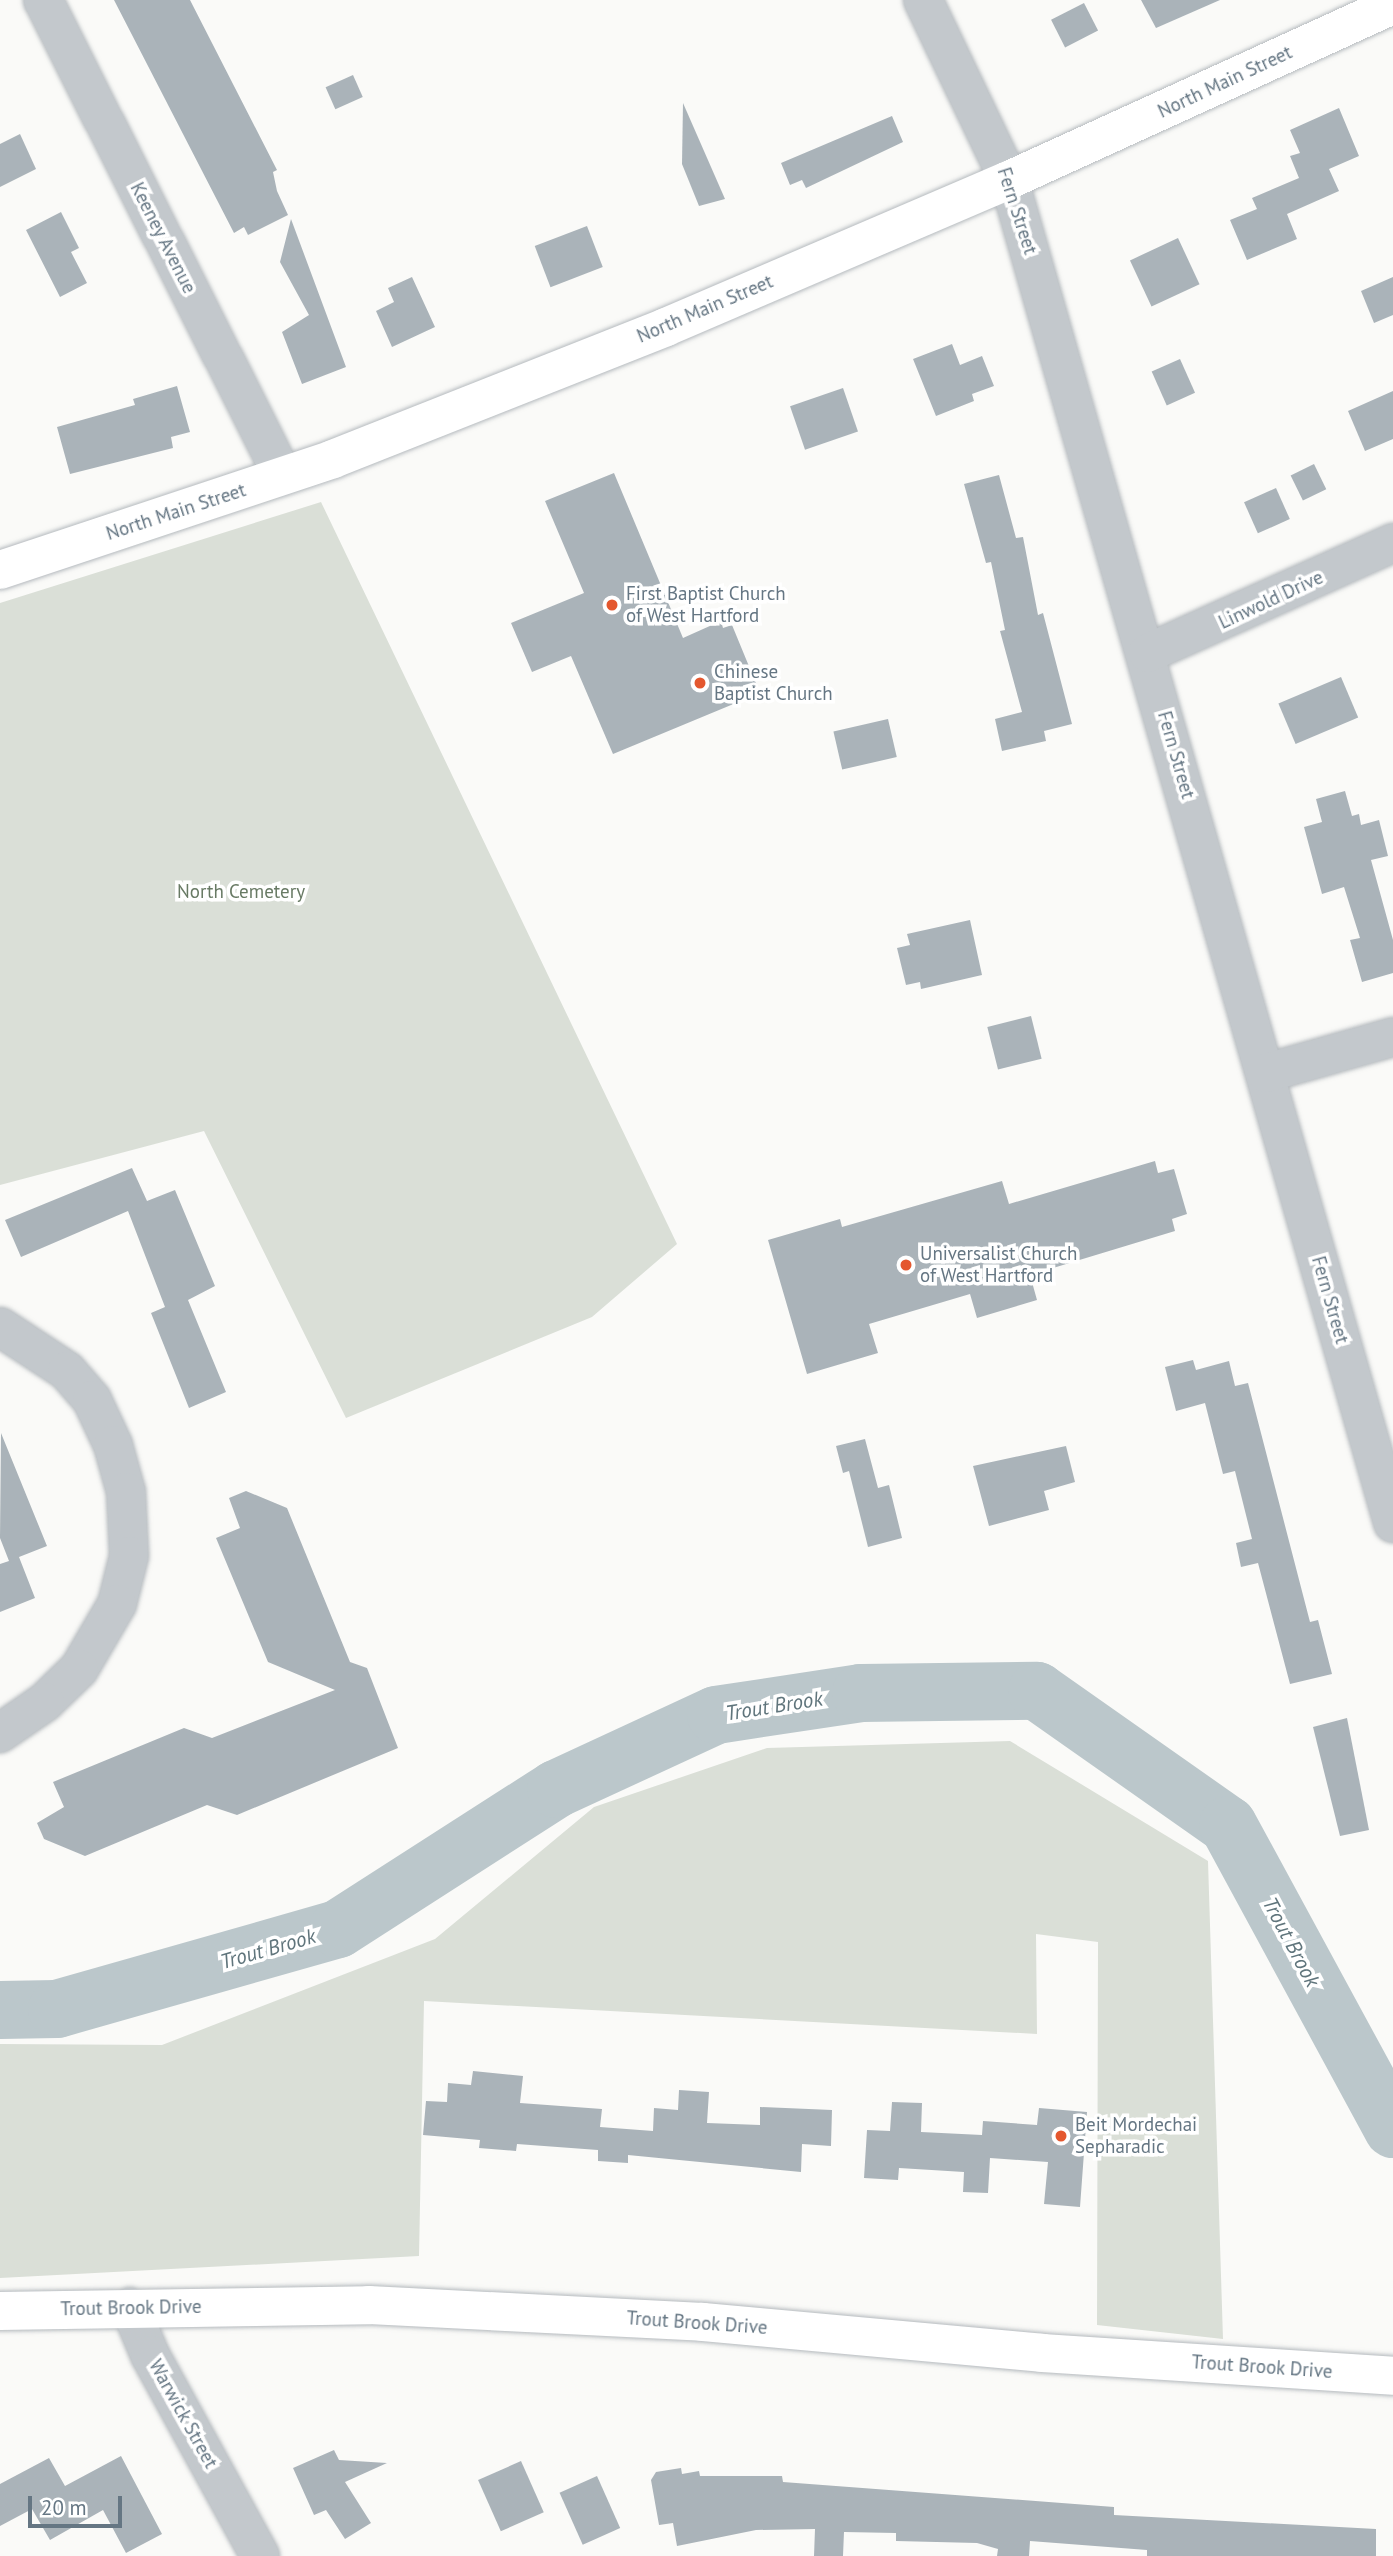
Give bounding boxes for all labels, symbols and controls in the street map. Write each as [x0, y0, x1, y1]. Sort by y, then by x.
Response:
street label: North Main Street [1154, 41, 1296, 123]
street label: Fern Street [992, 165, 1042, 257]
street label: Keeney Avenue [125, 178, 201, 298]
street label: North Main Street [634, 270, 776, 348]
street label: North Main Street [103, 479, 249, 545]
street label: Linwold Drive [1215, 566, 1327, 634]
place label: First Baptist Church of West Hartford [626, 583, 786, 627]
marker: First Baptist Church of West Hartford [604, 597, 620, 613]
place label: Chinese Baptist Church [714, 661, 833, 705]
marker: Chinese Baptist Church [692, 675, 708, 691]
street label: Fern Street [1153, 709, 1199, 801]
park label: North Cemetery [177, 881, 305, 903]
place label: Universalist Church of West Hartford [920, 1243, 1077, 1287]
street label: Fern Street [1307, 1254, 1353, 1346]
marker: Universalist Church of West Hartford [898, 1257, 914, 1273]
water label: Trout Brook [724, 1686, 824, 1726]
water label: Trout Brook [1257, 1893, 1325, 1991]
water label: Trout Brook [217, 1923, 319, 1975]
place label: Beit Mordechai Sepharadic [1075, 2114, 1197, 2158]
marker: Beit Mordechai Sepharadic [1053, 2128, 1069, 2144]
street label: Trout Brook Drive [60, 2295, 202, 2321]
street label: Trout Brook Drive [626, 2307, 768, 2339]
street label: Trout Brook Drive [1191, 2351, 1333, 2383]
street label: Warwick Street [144, 2355, 222, 2473]
scale bar [32, 2482, 126, 2526]
text: 20 m [41, 2494, 87, 2521]

